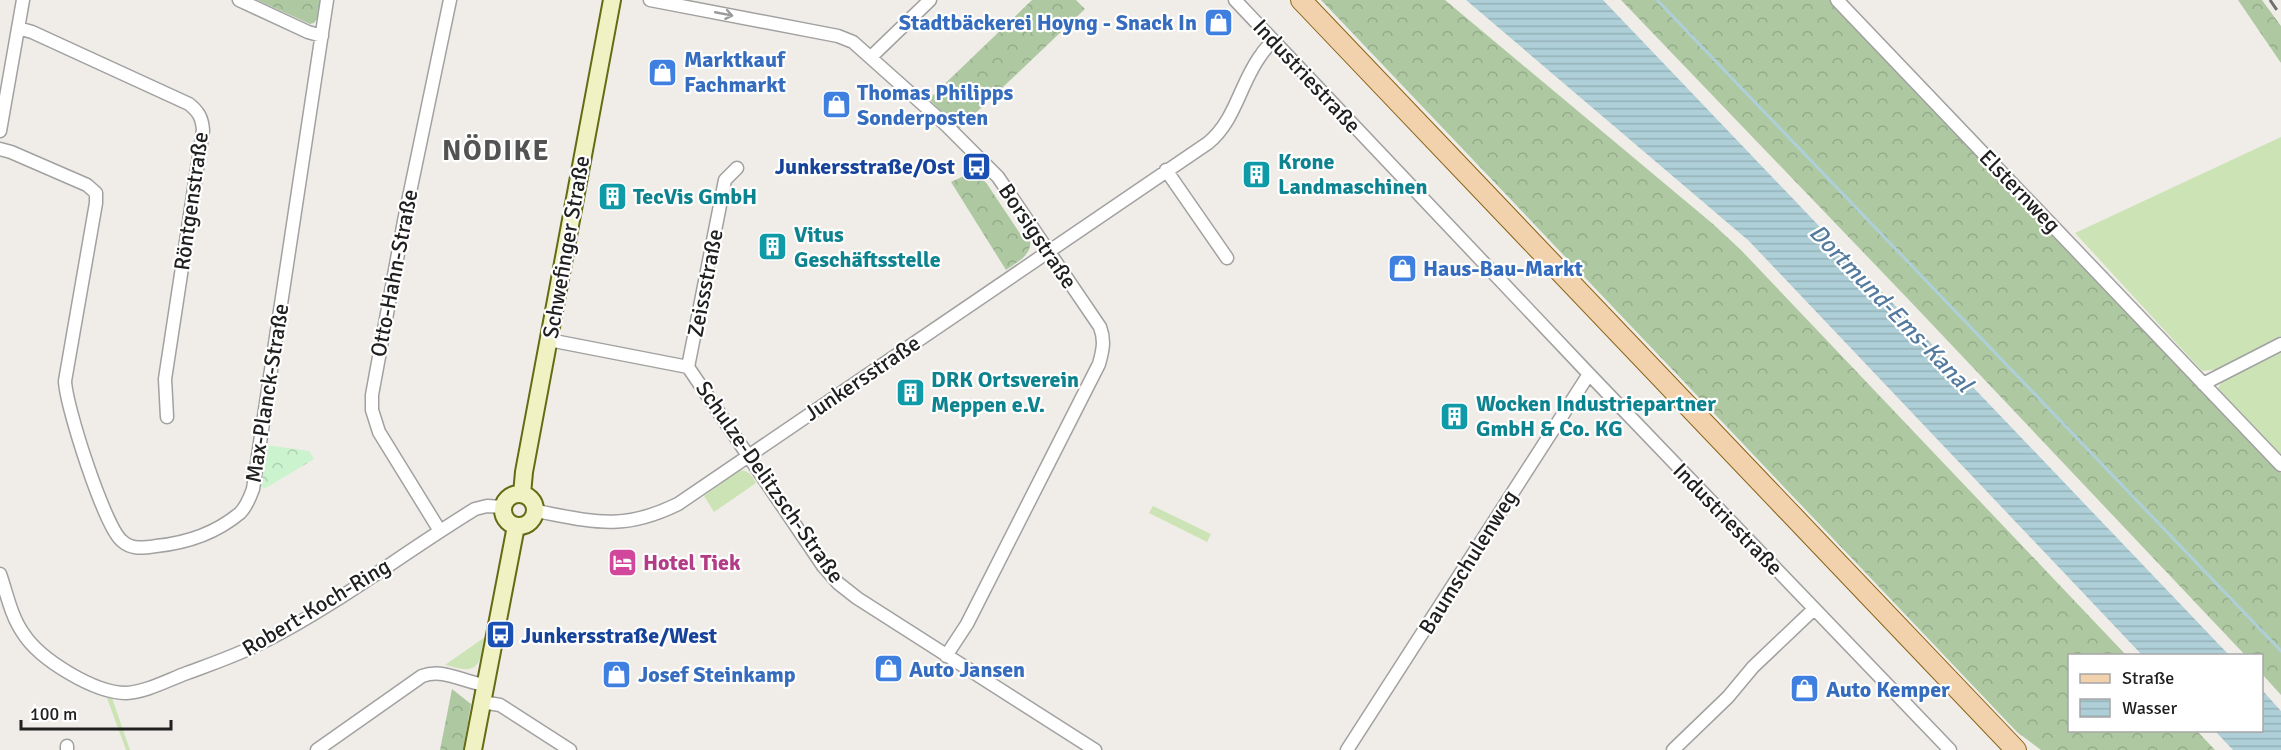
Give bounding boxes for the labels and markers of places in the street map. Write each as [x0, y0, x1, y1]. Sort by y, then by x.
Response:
shop icon: Stadtbäckerei Hoyng - Snack In [1202, 6, 1234, 38]
place label: Stadtbäckerei Hoyng - Snack In [899, 9, 1197, 36]
place label: Marktkauf Fachmarkt [684, 46, 786, 98]
shop icon: Marktkauf Fachmarkt [647, 56, 679, 88]
place label: Thomas Philipps Sonderposten [857, 79, 1014, 131]
shop icon: Thomas Philipps Sonderposten [820, 89, 852, 121]
place label: Krone Landmaschinen [1278, 148, 1427, 200]
bus stop icon: Junkersstraße/Ost [960, 150, 992, 182]
place label: Junkersstraße/Ost [775, 153, 955, 180]
building icon: Krone Landmaschinen [1241, 158, 1273, 190]
building icon: TecVis GmbH [596, 180, 628, 212]
place label: TecVis GmbH [633, 183, 757, 210]
place label: Vitus Geschäftsstelle [794, 221, 941, 273]
building icon: Vitus Geschäftsstelle [757, 231, 789, 263]
shop icon: Haus-Bau-Markt [1386, 252, 1418, 284]
place label: Haus-Bau-Markt [1423, 255, 1583, 282]
place label: DRK Ortsverein Meppen e.V. [931, 366, 1079, 418]
building icon: DRK Ortsverein Meppen e.V. [894, 376, 926, 408]
place label: Wocken Industriepartner GmbH & Co. KG [1476, 390, 1716, 442]
building icon: Wocken Industriepartner GmbH & Co. KG [1439, 400, 1471, 432]
hotel icon: Hotel Tiek [606, 546, 638, 578]
place label: Hotel Tiek [643, 549, 741, 576]
bus stop icon: Junkersstraße/West [484, 619, 516, 651]
place label: Junkersstraße/West [521, 622, 717, 649]
shop icon: Auto Jansen [872, 653, 904, 685]
place label: Auto Jansen [909, 656, 1025, 683]
shop icon: Josef Steinkamp [601, 658, 633, 690]
place label: Josef Steinkamp [638, 661, 796, 688]
shop icon: Auto Kemper [1789, 673, 1821, 705]
place label: Auto Kemper [1826, 676, 1950, 703]

